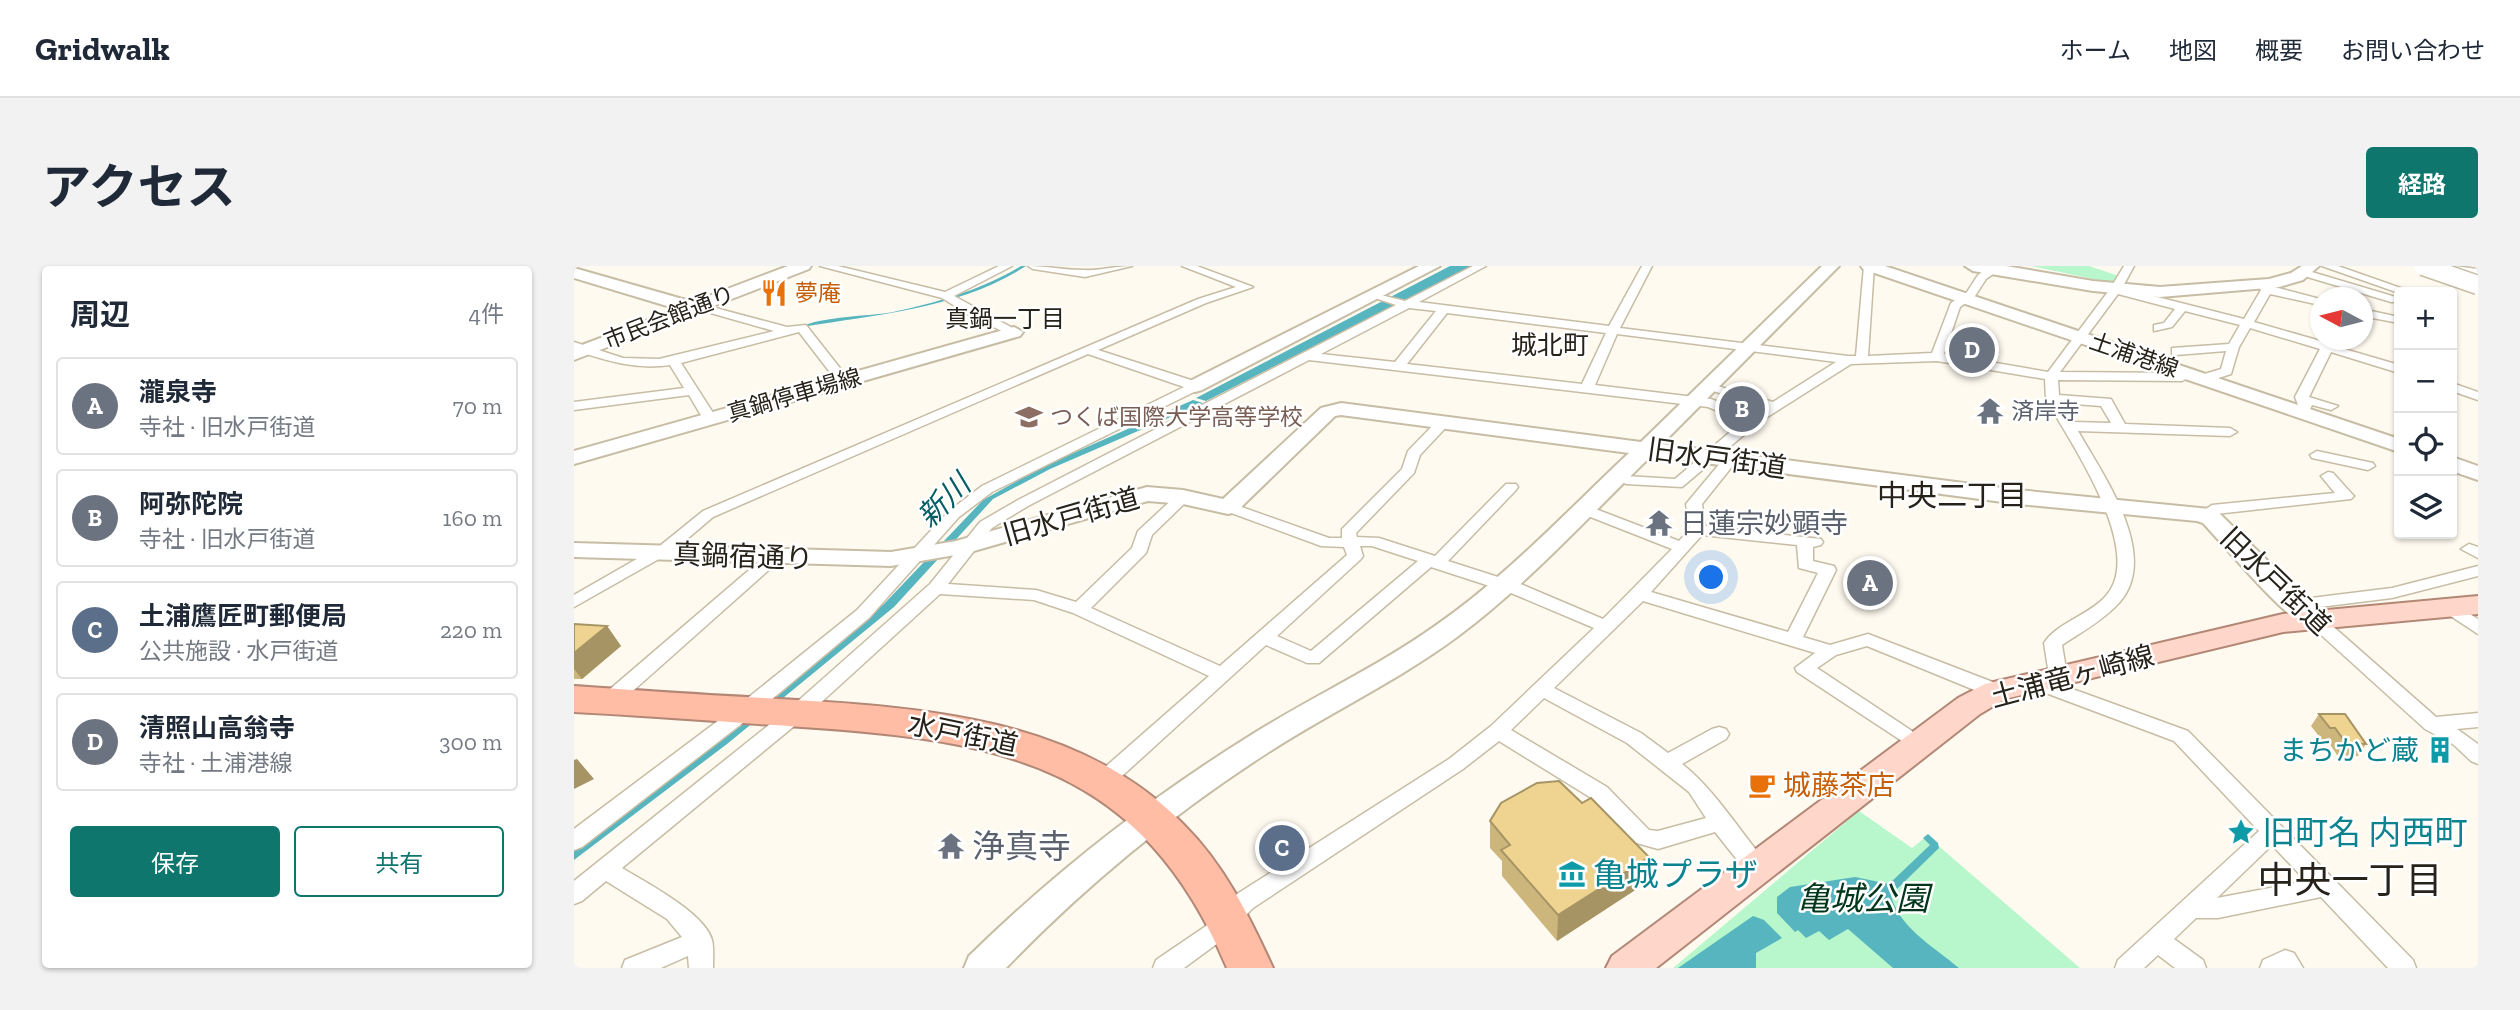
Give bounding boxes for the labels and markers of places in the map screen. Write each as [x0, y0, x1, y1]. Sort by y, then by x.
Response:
restaurant icon: 夢庵 [759, 278, 789, 308]
place label: 夢庵 [795, 279, 841, 307]
pin: D [1949, 324, 1995, 376]
pin: B [1719, 383, 1765, 435]
temple icon: 済岸寺 [1975, 396, 2005, 426]
place label: 済岸寺 [2011, 397, 2080, 425]
school or university icon: つくば国際大学高等学校 [1014, 402, 1044, 432]
place label: つくば国際大学高等学校 [1050, 403, 1303, 431]
place label: 日蓮宗妙顕寺 [1680, 507, 1848, 540]
temple icon: 日蓮宗妙顕寺 [1644, 508, 1674, 538]
pin: A [1847, 557, 1893, 609]
place label: まちかど蔵 [2279, 734, 2419, 767]
building icon: まちかど蔵 [2425, 735, 2455, 765]
place label: 城藤茶店 [1783, 769, 1895, 802]
cafe icon: 城藤茶店 [1747, 770, 1777, 800]
place label: 旧町名 内西町 [2262, 813, 2468, 852]
place icon: 旧町名 内西町 [2226, 817, 2256, 847]
pin: C [1259, 822, 1305, 874]
place label: 浄真寺 [972, 827, 1071, 866]
temple icon: 浄真寺 [936, 831, 966, 861]
place label: 亀城プラザ [1593, 855, 1758, 894]
museum icon: 亀城プラザ [1557, 859, 1587, 889]

